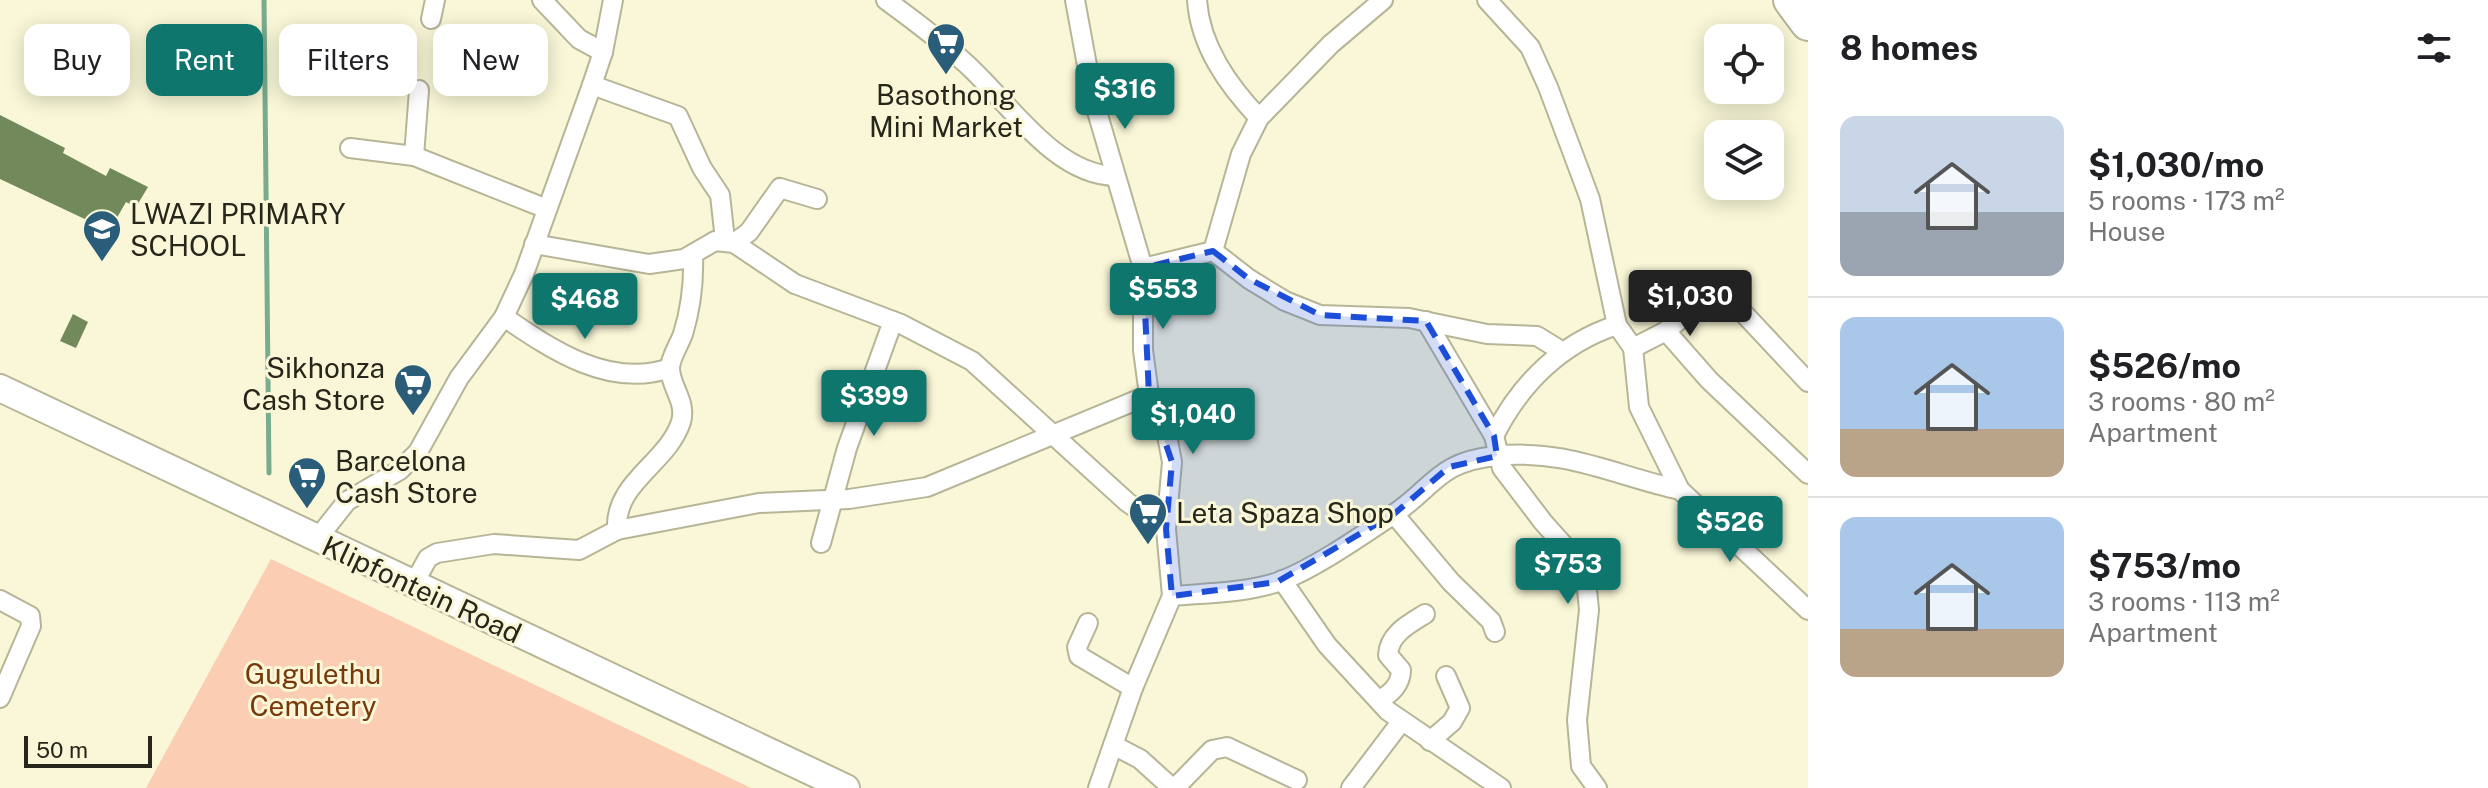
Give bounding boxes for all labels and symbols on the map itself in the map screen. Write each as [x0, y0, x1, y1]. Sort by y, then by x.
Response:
supermarket icon: Basothong Mini Market [925, 21, 967, 76]
pin: $316 [1078, 63, 1172, 131]
place label: Basothong Mini Market [869, 78, 1023, 143]
place label: LWAZI PRIMARY SCHOOL [130, 197, 346, 262]
school or university icon: LWAZI PRIMARY SCHOOL [81, 208, 123, 263]
pin: $553 [1116, 263, 1210, 331]
pin: $1,030 [1625, 270, 1755, 338]
pin: $468 [538, 273, 632, 341]
place label: Sikhonza Cash Store [242, 351, 385, 416]
supermarket icon: Sikhonza Cash Store [392, 362, 434, 417]
pin: $399 [827, 370, 921, 438]
pin: $1,040 [1128, 388, 1258, 456]
place label: Barcelona Cash Store [335, 444, 478, 509]
supermarket icon: Barcelona Cash Store [286, 455, 328, 510]
supermarket icon: Leta Spaza Shop [1127, 491, 1169, 546]
place label: Leta Spaza Shop [1176, 496, 1394, 529]
pin: $526 [1683, 496, 1777, 564]
street label: Klipfontein Road [317, 528, 527, 650]
pin: $753 [1521, 538, 1615, 606]
park label: Gugulethu Cemetery [245, 657, 381, 722]
scale bar [24, 732, 152, 768]

